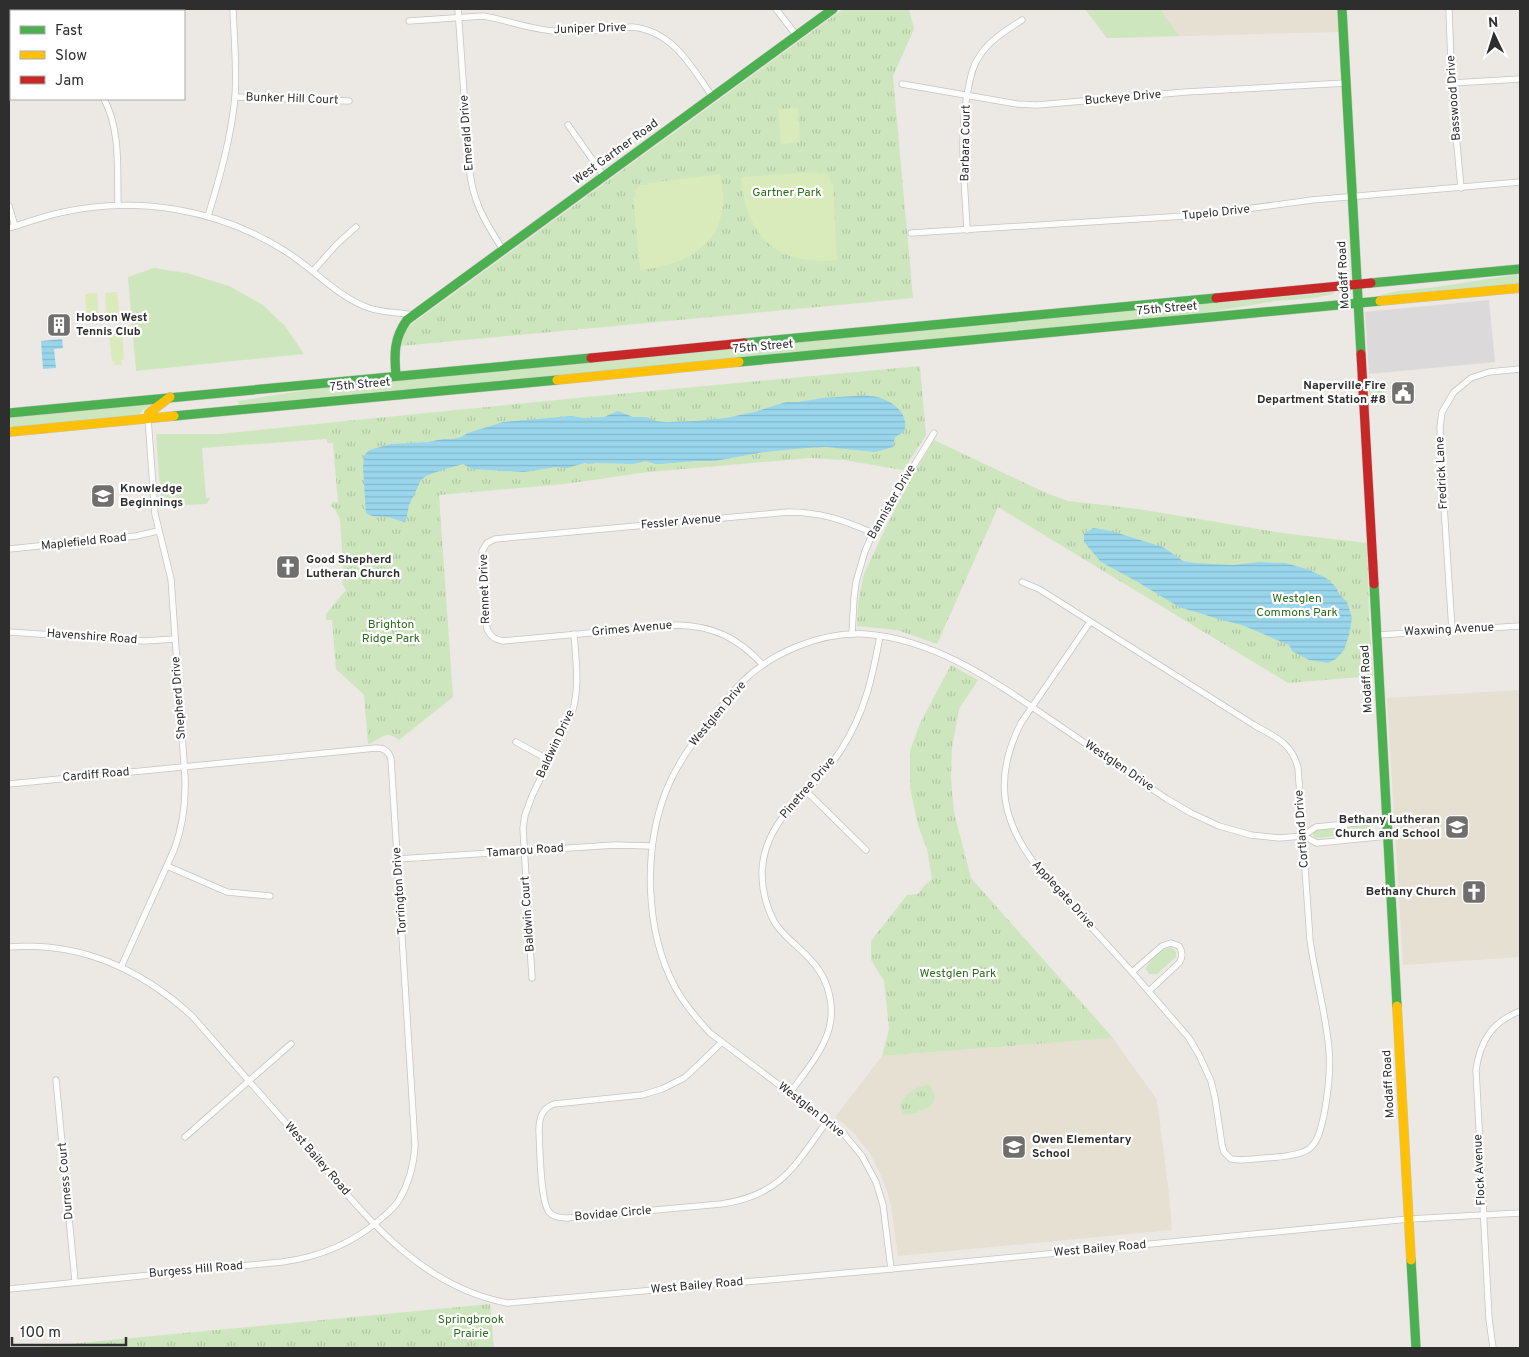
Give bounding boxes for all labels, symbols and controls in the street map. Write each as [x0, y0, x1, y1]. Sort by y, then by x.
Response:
legend [10, 10, 185, 100]
north arrow [1469, 10, 1519, 60]
text: N [1488, 15, 1499, 32]
street label: Juniper Drive [553, 20, 627, 38]
text: Fast [55, 22, 83, 41]
text: Slow [55, 47, 87, 66]
street label: Basswood Drive [1443, 55, 1465, 141]
text: Jam [55, 72, 84, 91]
street label: Buckeye Drive [1084, 87, 1162, 109]
street label: Bunker Hill Court [245, 89, 339, 109]
street label: Emerald Drive [456, 95, 478, 171]
street label: Barbara Court [957, 104, 975, 182]
street label: West Gartner Road [570, 116, 662, 188]
park label: Gartner Park [752, 185, 822, 201]
street label: Tupelo Drive [1181, 201, 1251, 225]
street label: Modaff Road [1334, 240, 1354, 310]
street label: 75th Street [1136, 298, 1198, 320]
place label: Hobson West Tennis Club [76, 310, 148, 340]
building icon: Hobson West Tennis Club [46, 312, 72, 338]
street label: 75th Street [732, 336, 794, 358]
street label: 75th Street [329, 374, 391, 396]
place label: Naperville Fire Department Station #8 [1257, 378, 1386, 408]
public building icon: Naperville Fire Department Station #8 [1390, 380, 1416, 406]
street label: Fredrick Lane [1432, 436, 1452, 510]
street label: Bannister Drive [864, 462, 920, 542]
place label: Knowledge Beginnings [120, 481, 183, 511]
school or university icon: Knowledge Beginnings [90, 483, 116, 509]
street label: Fessler Avenue [640, 511, 722, 533]
street label: Maplefield Road [40, 530, 128, 554]
place label: Good Shepherd Lutheran Church [306, 552, 400, 582]
church icon: Good Shepherd Lutheran Church [275, 554, 301, 580]
street label: Rennet Drive [476, 554, 494, 624]
park label: Westglen Commons Park [1256, 591, 1338, 621]
park label: Brighton Ridge Park [362, 617, 420, 647]
street label: Grimes Avenue [591, 618, 673, 640]
street label: Waxwing Avenue [1404, 620, 1494, 640]
street label: Havenshire Road [46, 626, 138, 648]
street label: Modaff Road [1357, 644, 1377, 714]
street label: Shepherd Drive [168, 656, 190, 740]
street label: Westglen Drive [686, 678, 750, 750]
street label: Baldwin Drive [533, 707, 579, 781]
street label: Westglen Drive [1081, 737, 1157, 795]
street label: Pinetree Drive [777, 754, 839, 822]
street label: Cardiff Road [62, 764, 130, 786]
street label: Cortland Drive [1291, 789, 1313, 869]
place label: Bethany Lutheran Church and School [1335, 812, 1440, 842]
school or university icon: Bethany Lutheran Church and School [1444, 814, 1470, 840]
street label: Tamarou Road [486, 840, 564, 862]
street label: Torrington Drive [389, 847, 411, 935]
street label: Applegate Drive [1028, 857, 1098, 933]
street label: Baldwin Court [517, 875, 539, 953]
church icon: Bethany Church [1461, 879, 1487, 905]
place label: Bethany Church [1366, 884, 1456, 900]
park label: Westglen Park [920, 966, 996, 982]
street label: Modaff Road [1379, 1049, 1399, 1119]
street label: Westglen Drive [774, 1079, 848, 1141]
street label: West Bailey Road [281, 1119, 353, 1199]
place label: Owen Elementary School [1032, 1132, 1132, 1162]
school or university icon: Owen Elementary School [1001, 1134, 1027, 1160]
street label: Flock Avenue [1470, 1134, 1490, 1206]
street label: Durness Court [55, 1142, 77, 1220]
street label: Bovidae Circle [574, 1203, 652, 1225]
street label: West Bailey Road [1053, 1237, 1147, 1261]
street label: Burgess Hill Road [148, 1258, 244, 1282]
street label: West Bailey Road [650, 1274, 744, 1298]
park label: Springbrook Prairie [438, 1312, 504, 1342]
scale bar [12, 1314, 126, 1346]
text: 100 m [20, 1324, 61, 1343]

